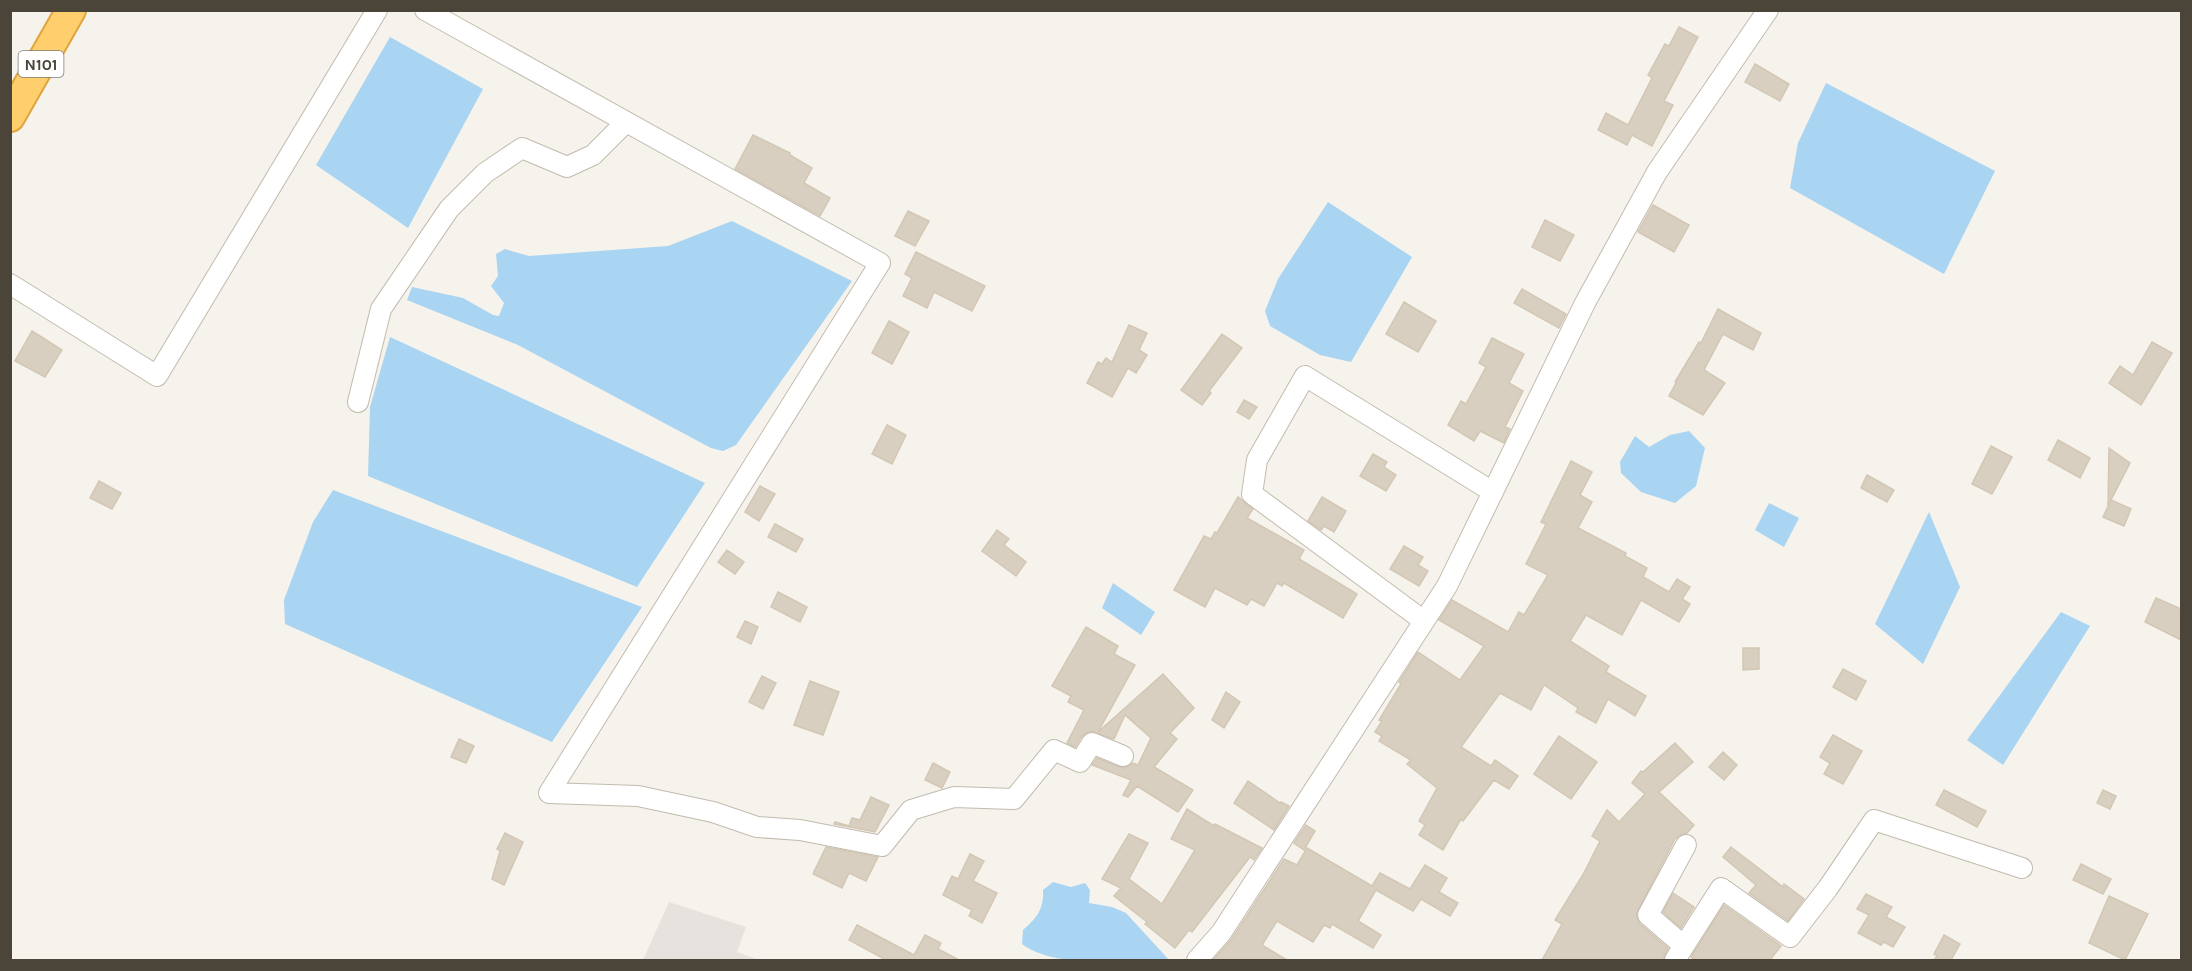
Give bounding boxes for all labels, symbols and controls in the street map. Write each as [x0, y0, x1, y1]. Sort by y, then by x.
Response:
road number: N101 [18, 51, 63, 77]

